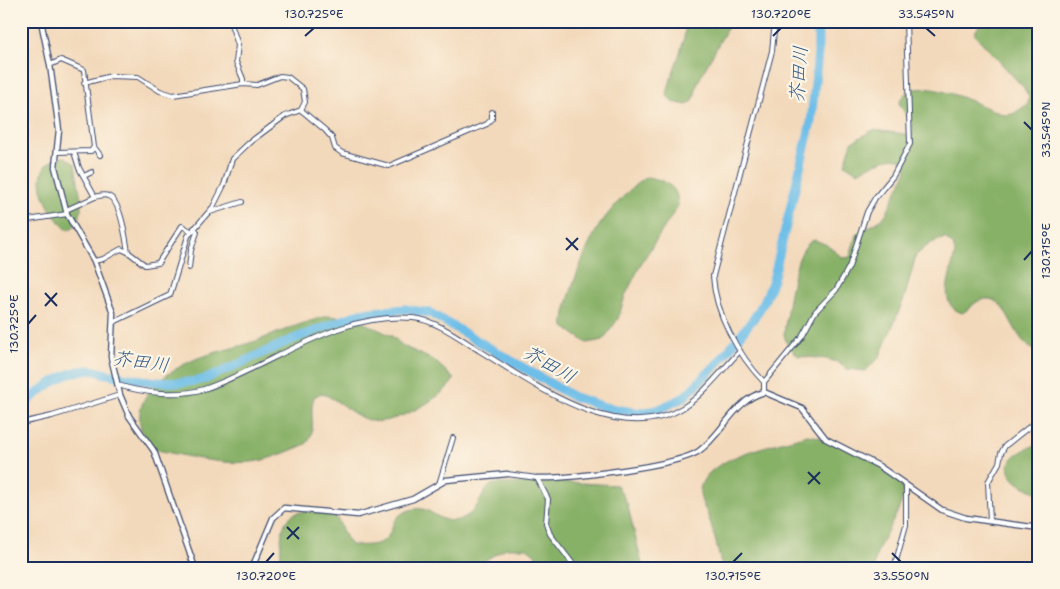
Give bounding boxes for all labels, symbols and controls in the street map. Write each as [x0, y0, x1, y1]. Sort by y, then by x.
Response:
text: 130.725°E [285, 6, 343, 22]
text: 130.720°E [751, 6, 811, 22]
text: 33.545°N [898, 6, 954, 22]
water label: 芥田川 [784, 45, 813, 103]
text: 33.545°N [1038, 102, 1054, 158]
text: 130.715°E [1038, 223, 1054, 279]
text: 130.725°E [6, 295, 22, 353]
water label: 芥田川 [519, 339, 581, 390]
water label: 芥田川 [111, 345, 171, 378]
text: 130.720°E [236, 568, 296, 584]
text: 130.715°E [705, 568, 761, 584]
text: 33.550°N [873, 568, 929, 584]

